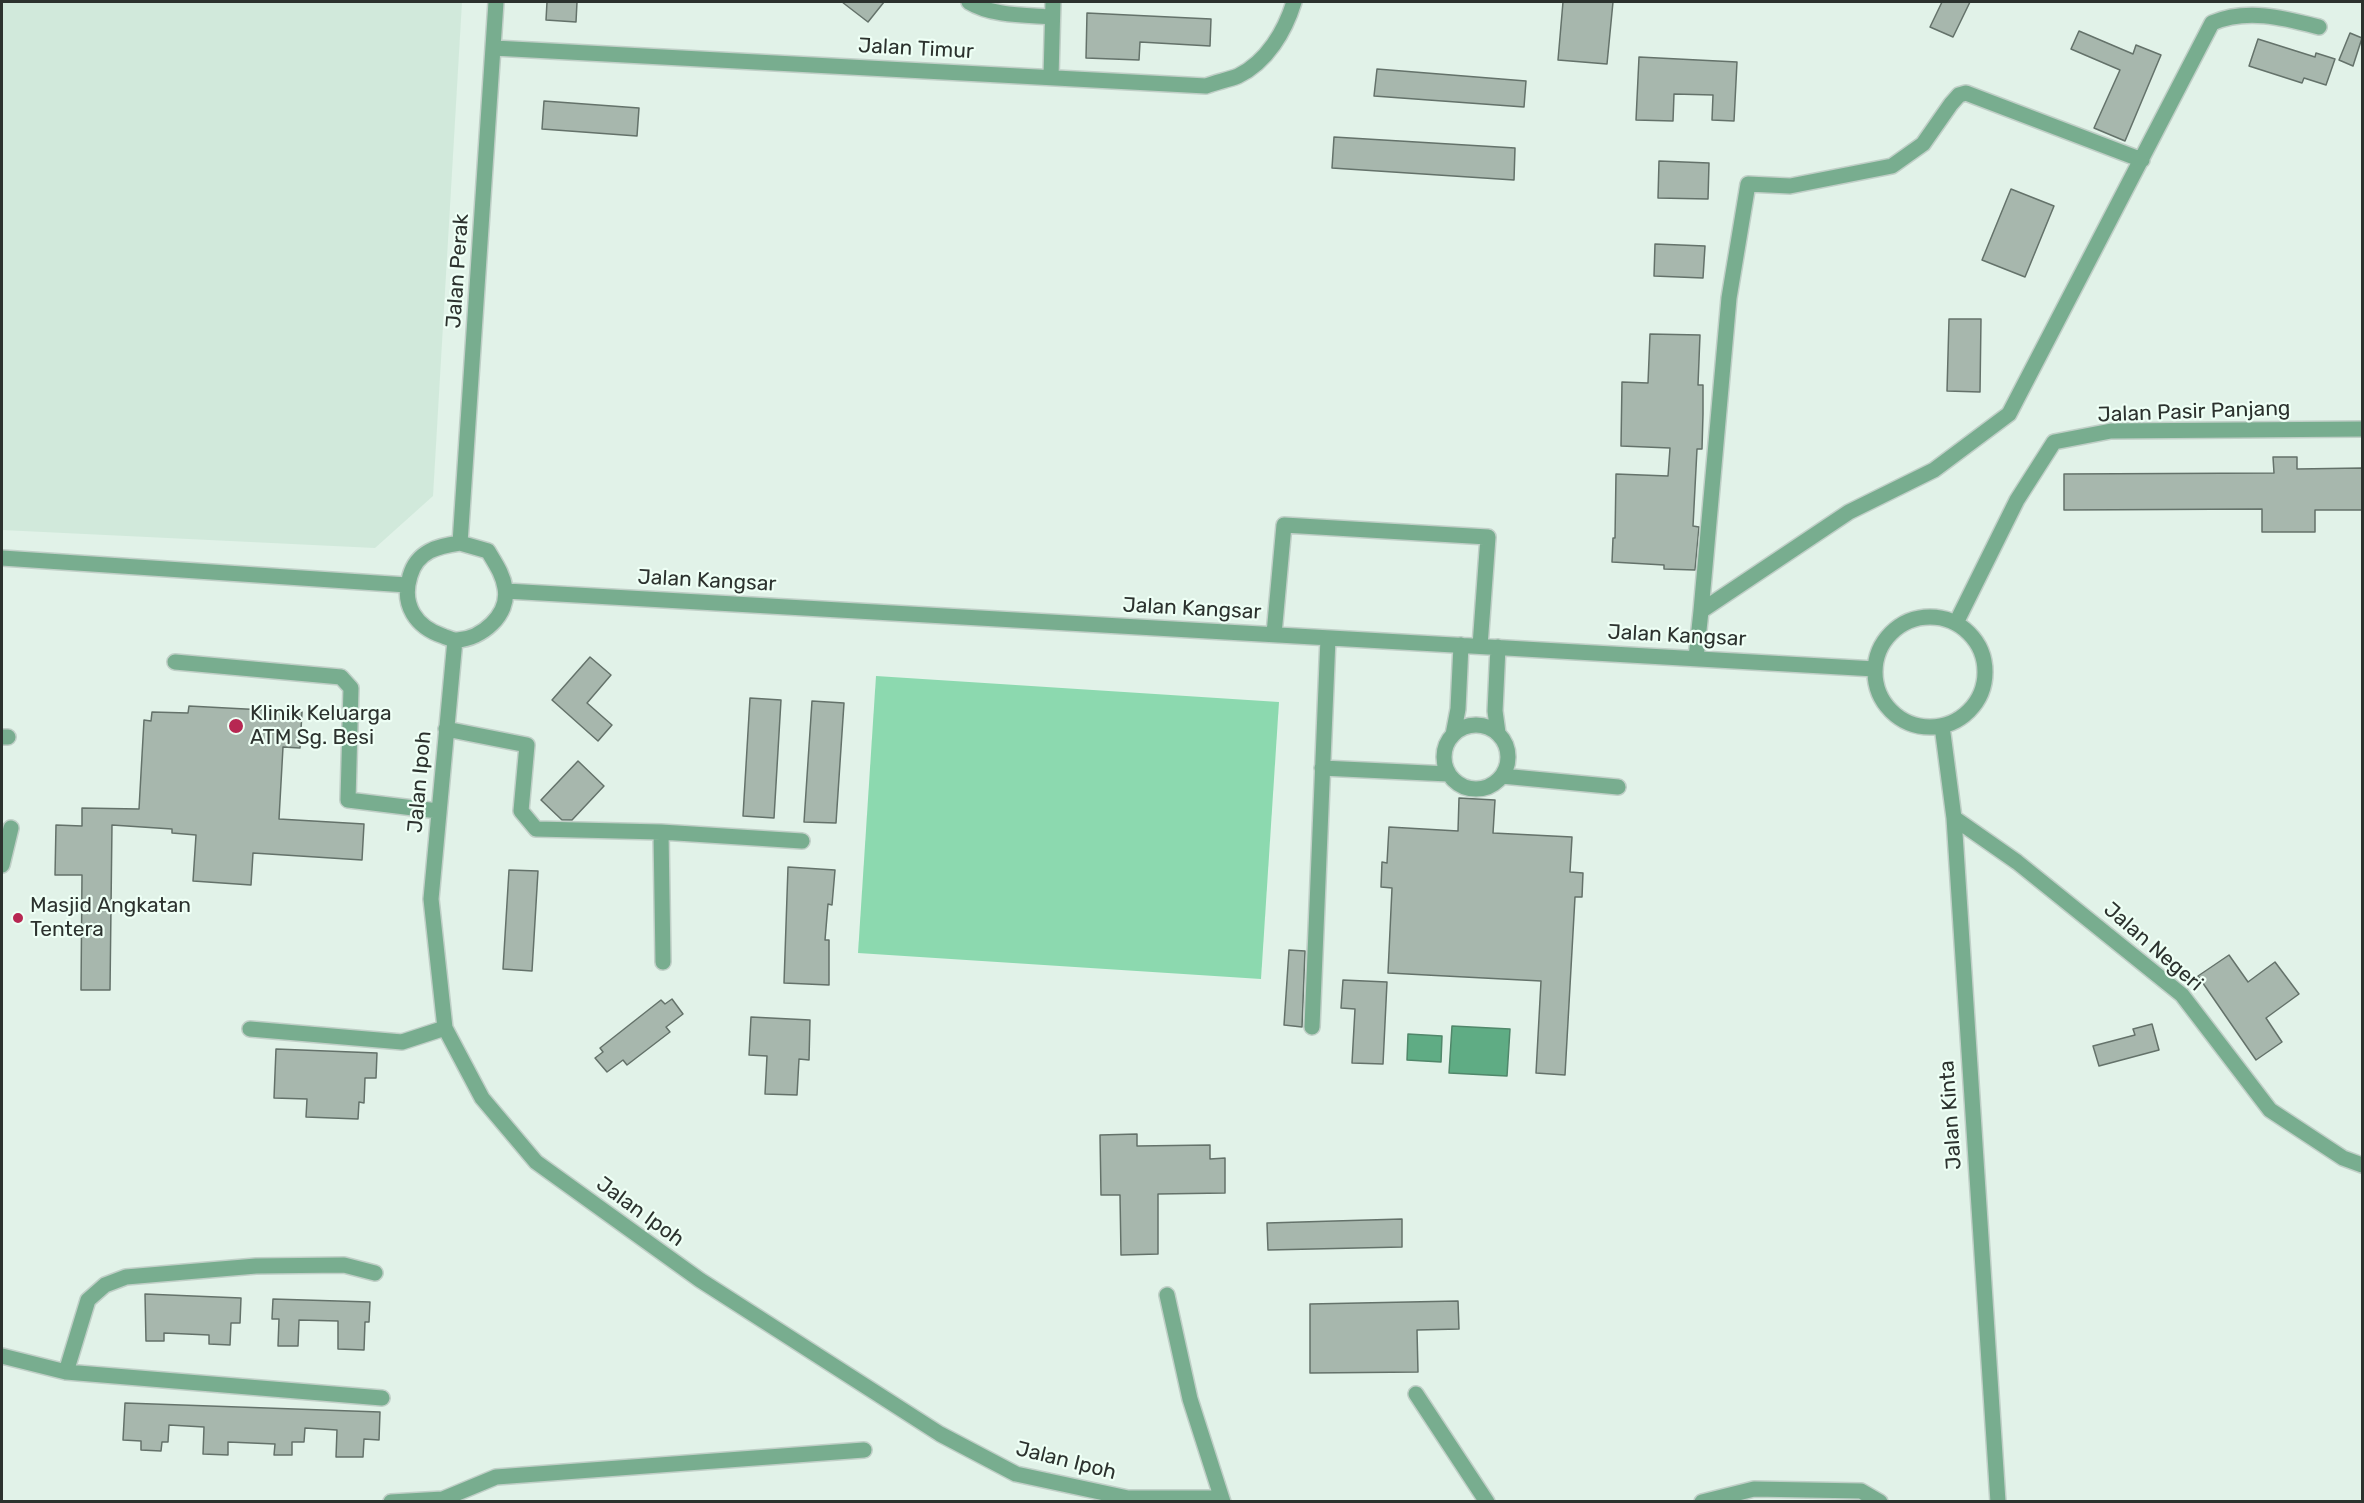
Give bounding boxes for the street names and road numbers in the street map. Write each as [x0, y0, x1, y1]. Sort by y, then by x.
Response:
street label: Jalan Timur [857, 33, 975, 65]
street label: Jalan Perak [441, 213, 475, 329]
street label: Jalan Pasir Panjang [2097, 396, 2291, 428]
street label: Jalan Kangsar [637, 565, 777, 597]
street label: Jalan Kangsar [1122, 593, 1262, 625]
street label: Jalan Kangsar [1607, 620, 1747, 652]
street label: Jalan Ipoh [403, 730, 437, 834]
street label: Jalan Negeri [2098, 897, 2208, 997]
street label: Jalan Kinta [1935, 1060, 1967, 1170]
street label: Jalan Ipoh [591, 1172, 689, 1252]
street label: Jalan Ipoh [1013, 1436, 1119, 1486]

